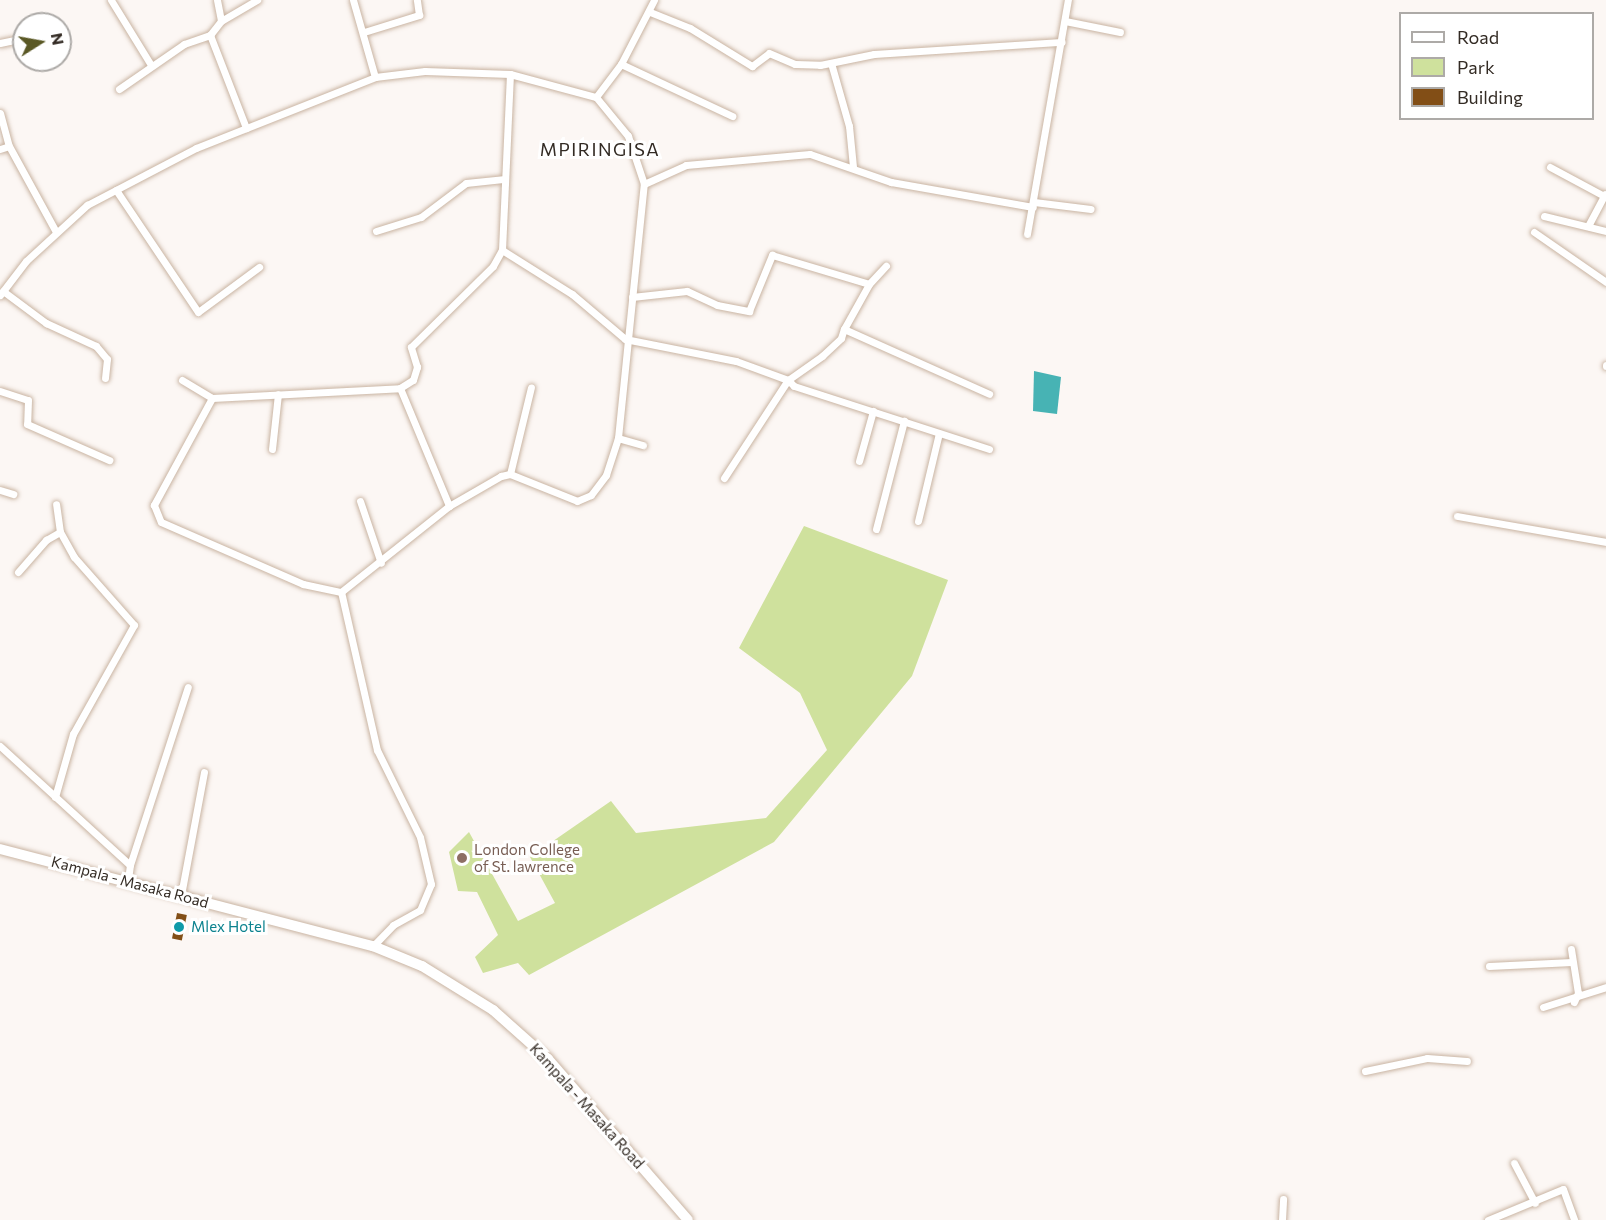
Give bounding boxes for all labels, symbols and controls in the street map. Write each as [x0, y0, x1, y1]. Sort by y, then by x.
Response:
north arrow [12, 12, 72, 72]
legend [1399, 12, 1594, 120]
text: Road [1457, 26, 1499, 48]
text: N [48, 31, 69, 47]
text: Park [1457, 56, 1495, 78]
text: Building [1457, 86, 1523, 108]
district label: MPIRINGISA [540, 138, 660, 160]
place label: London College of St. lawrence [474, 840, 580, 875]
marker: London College of St. lawrence [455, 851, 469, 865]
street label: Kampala - Masaka Road [49, 852, 211, 912]
place label: Mlex Hotel [191, 918, 266, 936]
marker: Mlex Hotel [172, 920, 186, 934]
street label: Kampala - Masaka Road [526, 1040, 648, 1172]

